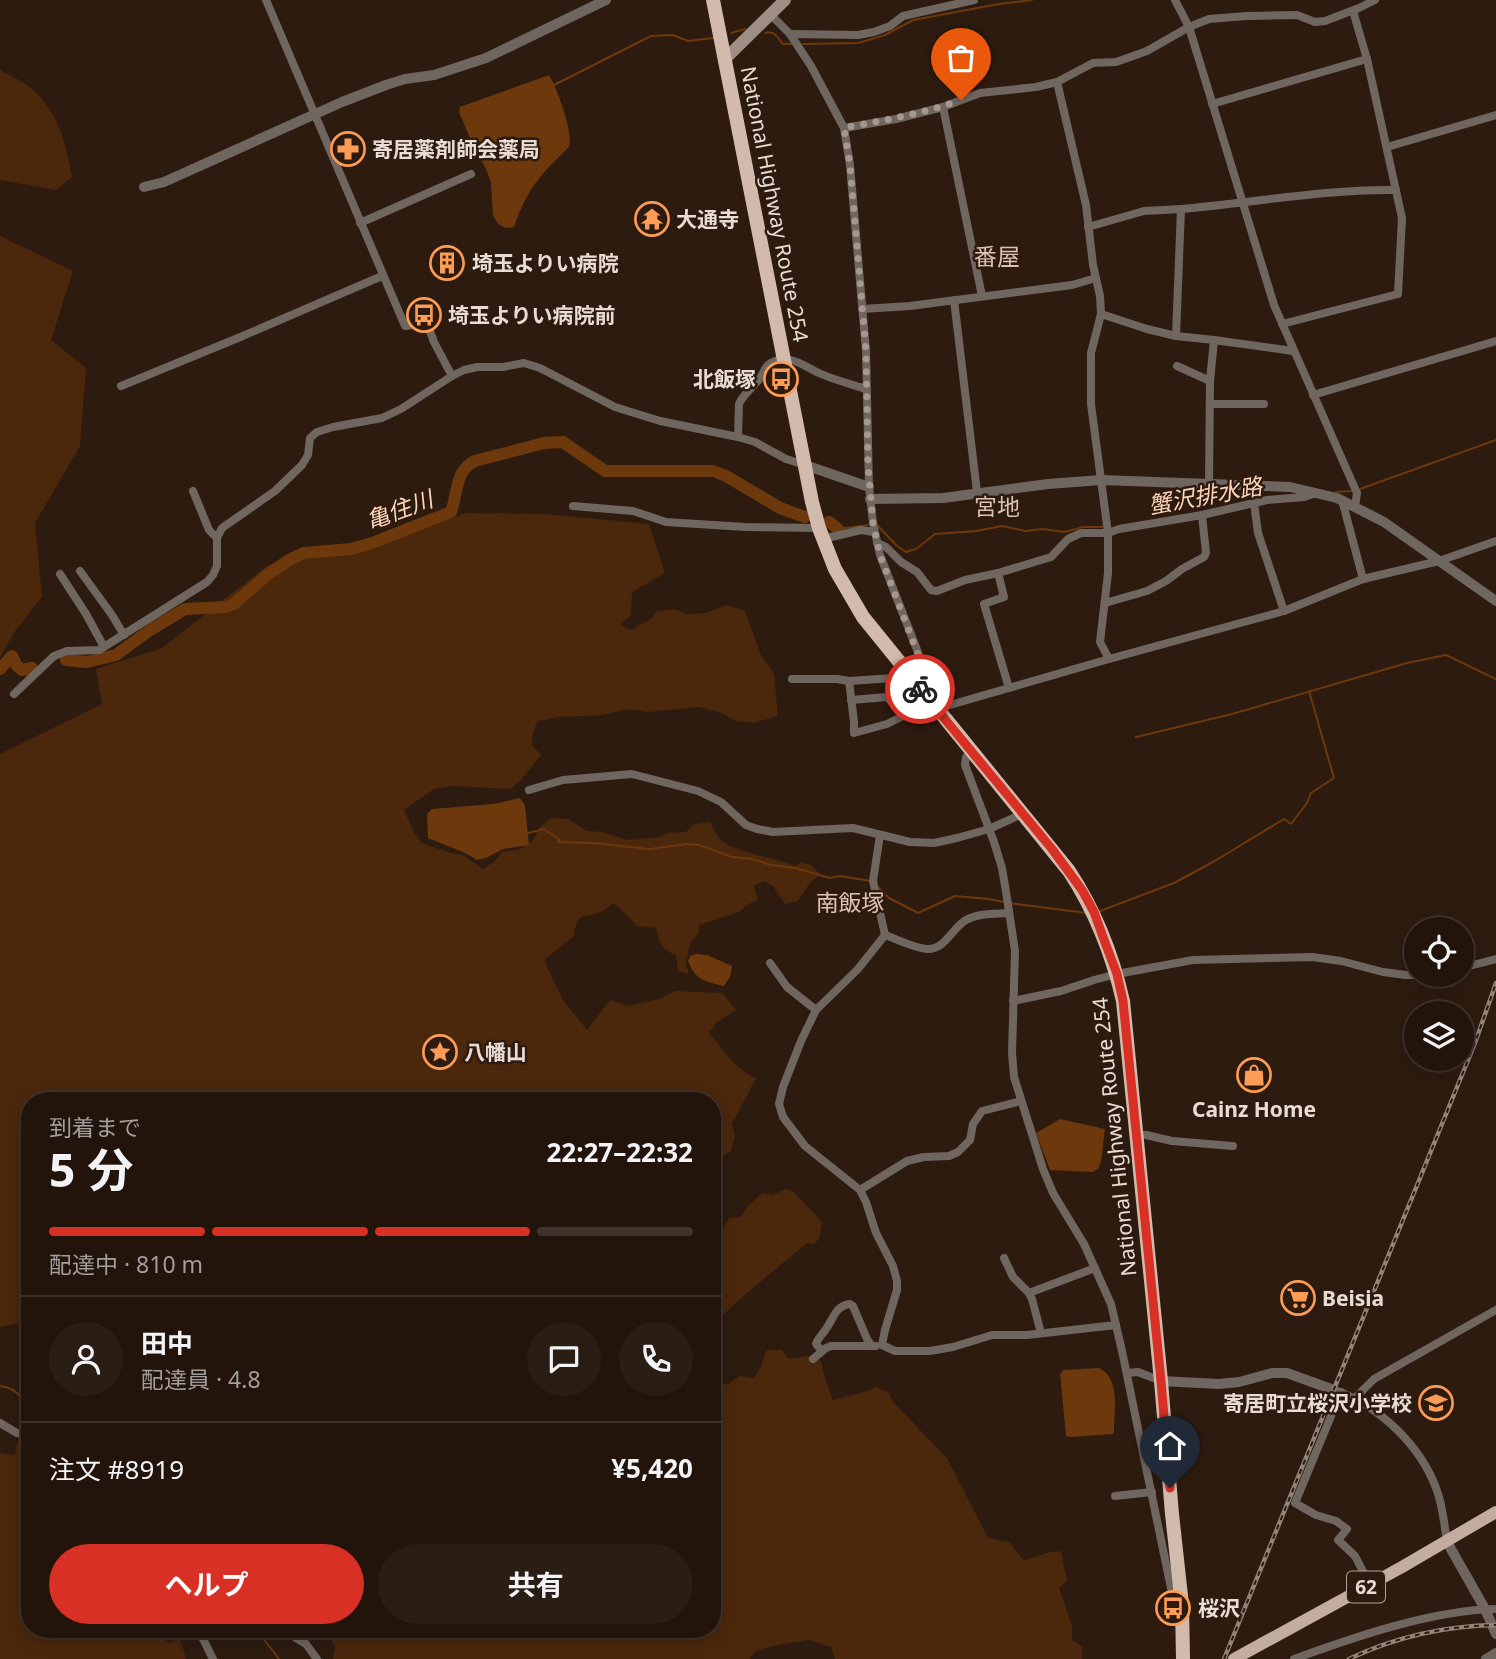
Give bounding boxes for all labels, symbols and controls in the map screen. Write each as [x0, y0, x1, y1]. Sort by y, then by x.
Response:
pin [931, 28, 991, 100]
icon: bag [942, 39, 980, 77]
street label: National Highway Route 254 [735, 64, 815, 344]
pharmacy icon: 寄居薬剤師会薬局 [329, 130, 367, 168]
place label: 寄居薬剤師会薬局 [372, 135, 540, 163]
temple icon: 大通寺 [633, 200, 671, 238]
place label: 大通寺 [676, 205, 739, 233]
district label: 番屋 [974, 240, 1020, 272]
building icon: 埼玉よりい病院 [428, 244, 466, 282]
place label: 埼玉よりい病院 [472, 249, 619, 277]
bus stop icon: 埼玉よりい病院前 [405, 296, 443, 334]
place label: 埼玉よりい病院前 [448, 301, 616, 329]
bus stop icon: 北飯塚 [762, 360, 800, 398]
place label: 北飯塚 [693, 365, 756, 393]
water label: 蟹沢排水路 [1146, 469, 1266, 521]
water label: 亀住川 [361, 481, 440, 536]
district label: 宮地 [974, 490, 1020, 522]
courier [885, 654, 955, 724]
icon: bike [901, 670, 939, 708]
district label: 南飯塚 [816, 886, 885, 918]
map controls [1404, 917, 1474, 1071]
button: locate [1404, 917, 1474, 987]
street label: National Highway Route 254 [1085, 996, 1143, 1278]
button: layers [1404, 1001, 1474, 1071]
place icon: 八幡山 [421, 1033, 459, 1071]
place label: 八幡山 [464, 1038, 527, 1066]
shop icon: Cainz Home [1235, 1056, 1273, 1094]
place label: Cainz Home [1192, 1095, 1316, 1123]
text: 到着まで [49, 1111, 141, 1143]
text: 22:27–22:32 [546, 1134, 693, 1170]
text: 5 分 [49, 1138, 133, 1200]
text: 配達中 · 810 m [49, 1248, 203, 1280]
supermarket icon: Beisia [1279, 1279, 1317, 1317]
place label: Beisia [1322, 1284, 1384, 1312]
button: person [49, 1322, 123, 1396]
button: chat [527, 1322, 601, 1396]
button: phone [619, 1322, 693, 1396]
text: 田中 [141, 1325, 193, 1361]
text: 配達員 · 4.8 [141, 1363, 261, 1395]
school or university icon: 寄居町立桜沢小学校 [1417, 1384, 1455, 1422]
place label: 寄居町立桜沢小学校 [1223, 1389, 1412, 1417]
pin [1140, 1416, 1200, 1488]
icon: home [1151, 1427, 1189, 1465]
text: ¥5,420 [611, 1450, 693, 1486]
text: 注文 #8919 [49, 1451, 184, 1487]
button: ヘルプ [49, 1544, 364, 1624]
button: 共有 [378, 1544, 693, 1624]
road number: 62 [1347, 1572, 1385, 1602]
bus stop icon: 桜沢 [1154, 1589, 1192, 1627]
place label: 桜沢 [1198, 1594, 1240, 1622]

